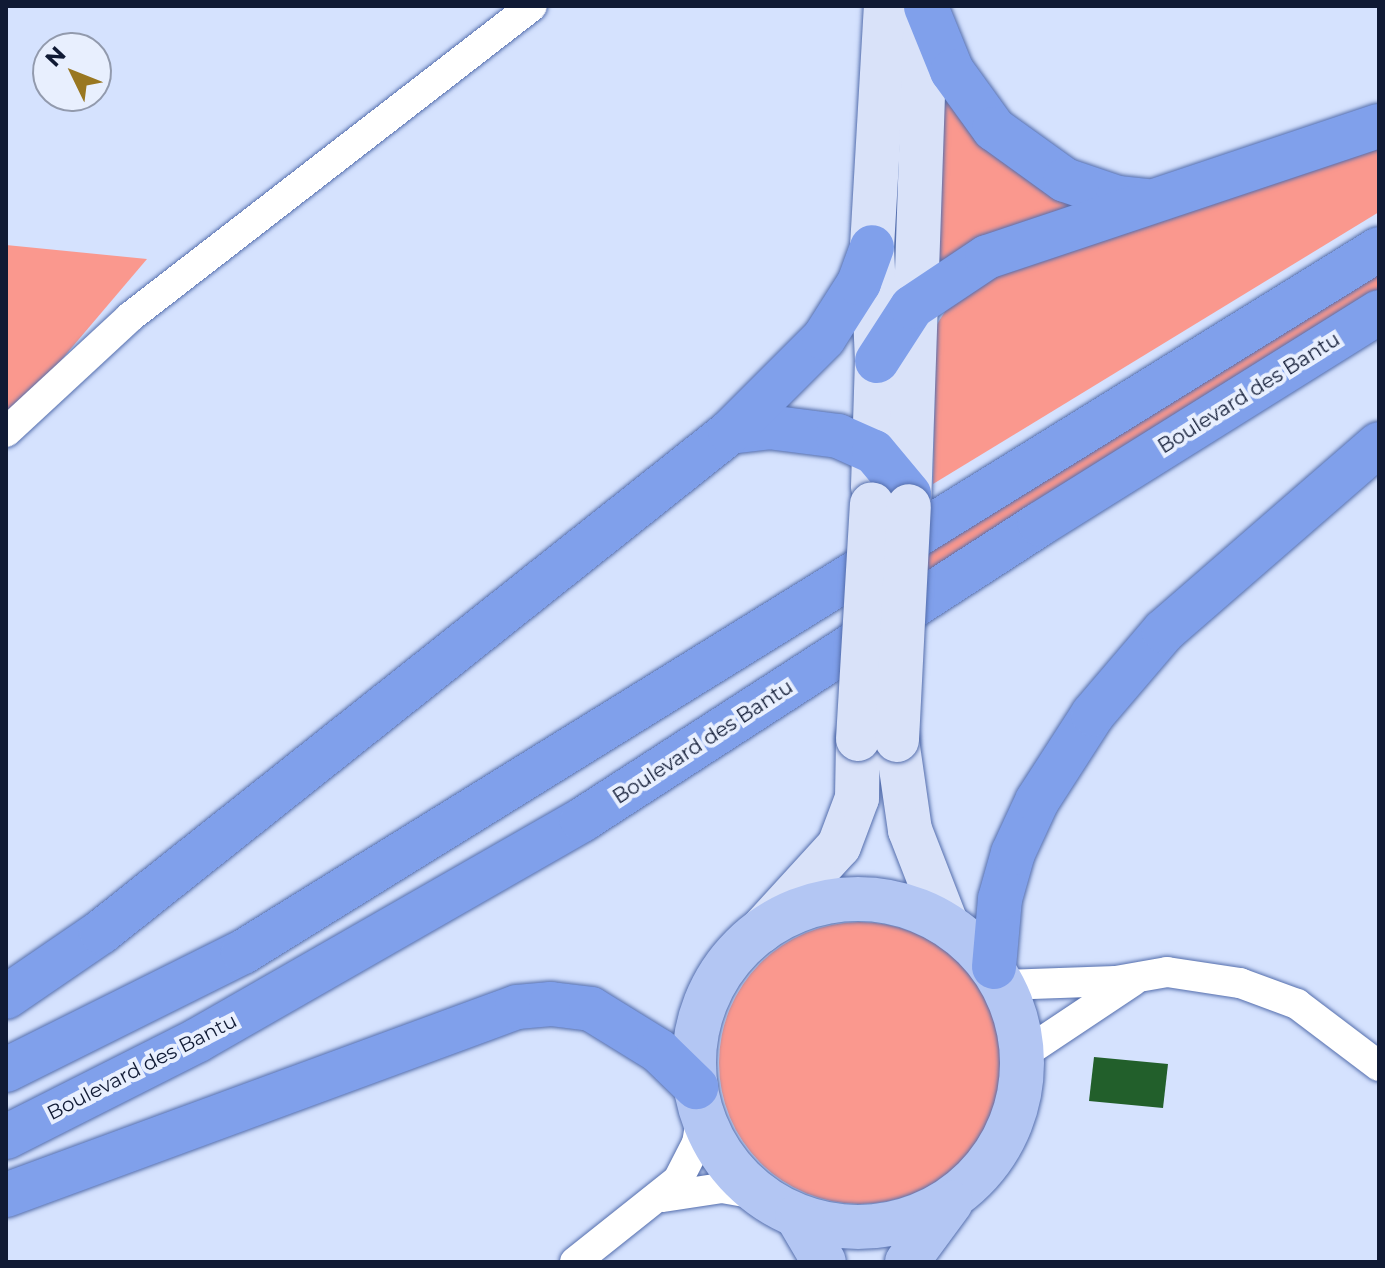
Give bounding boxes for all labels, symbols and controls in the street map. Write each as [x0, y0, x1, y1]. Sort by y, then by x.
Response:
north arrow [32, 32, 112, 112]
text: N [40, 41, 71, 72]
street label: Boulevard des Bantu [1154, 327, 1344, 459]
street label: Boulevard des Bantu [609, 675, 797, 809]
street label: Boulevard des Bantu [43, 1009, 241, 1125]

